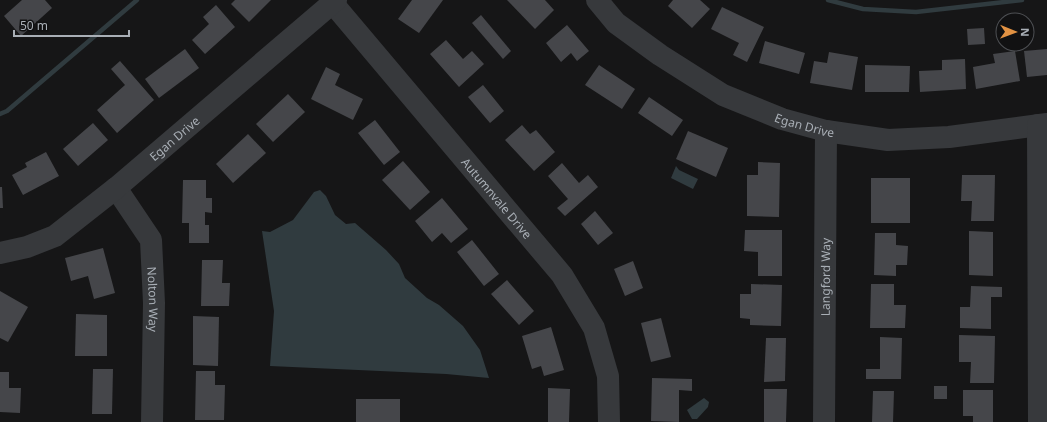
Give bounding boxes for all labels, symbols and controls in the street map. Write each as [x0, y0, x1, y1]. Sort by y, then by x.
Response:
scale bar [14, 12, 129, 38]
north arrow [995, 12, 1035, 52]
text: 50 m [20, 17, 48, 34]
text: N [1018, 28, 1033, 37]
street label: Egan Drive [772, 108, 836, 141]
street label: Egan Drive [146, 112, 203, 165]
street label: Autumnvale Drive [458, 154, 536, 242]
street label: Langford Way [816, 237, 834, 316]
street label: Nolton Way [144, 266, 163, 333]

